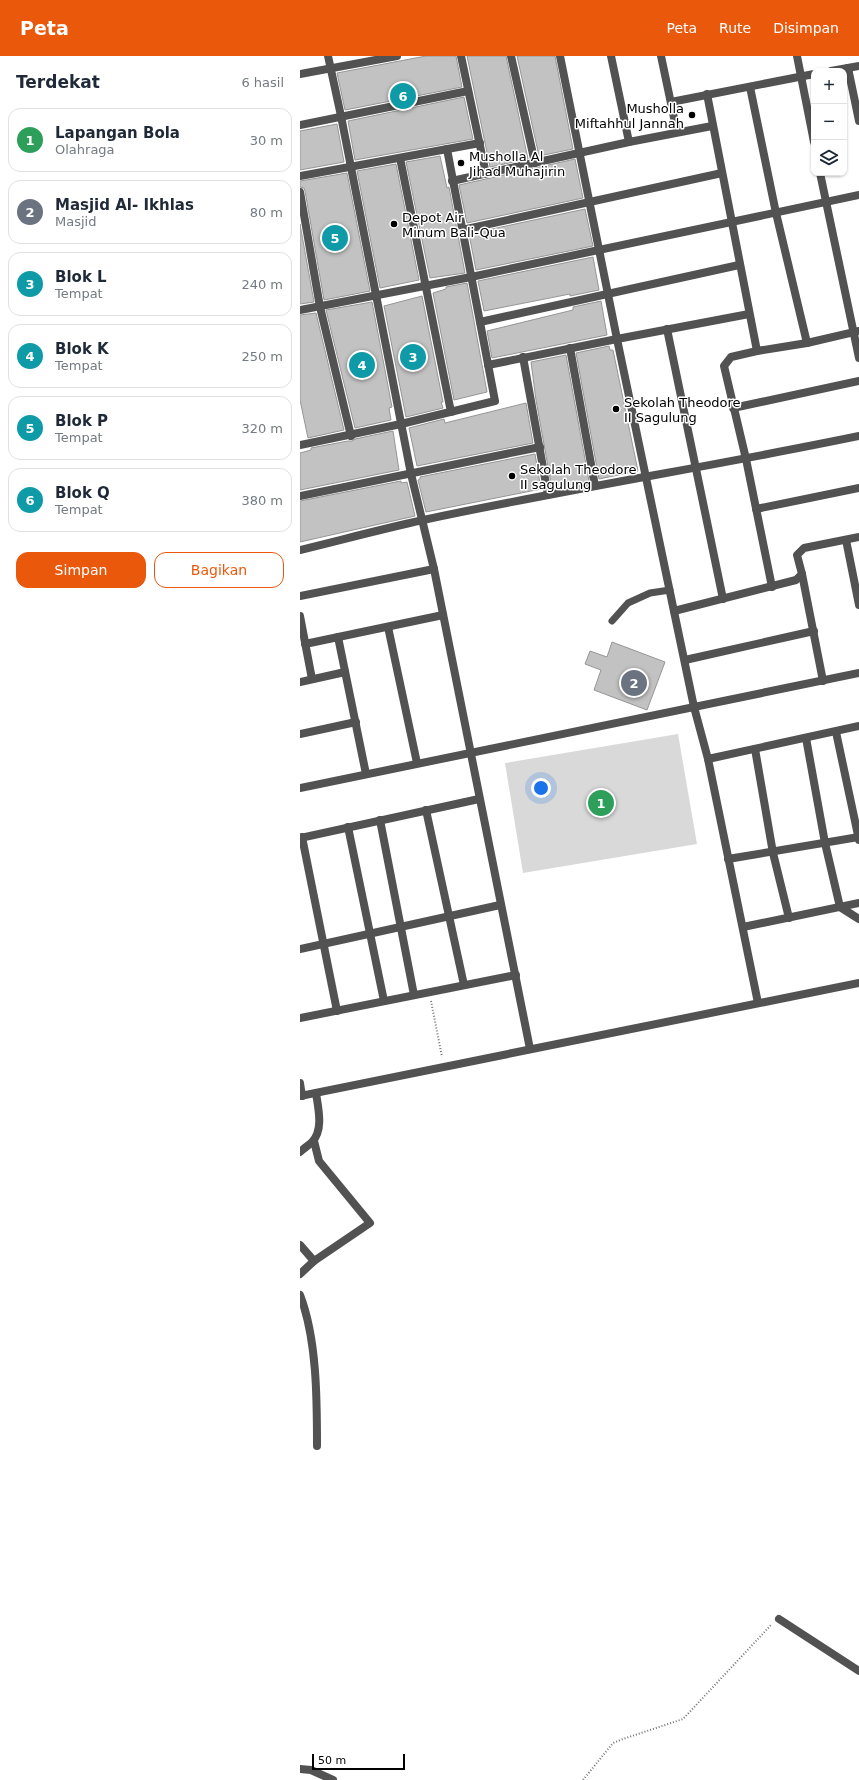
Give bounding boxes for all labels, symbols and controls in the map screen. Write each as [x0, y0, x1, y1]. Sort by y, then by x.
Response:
text: Peta [20, 17, 69, 39]
text: Peta [666, 20, 697, 36]
text: Rute [719, 20, 751, 36]
text: Disimpan [773, 20, 839, 36]
map controls [811, 68, 847, 176]
button: + [811, 68, 847, 104]
text: Terdekat [16, 72, 100, 92]
text: 6 hasil [241, 75, 284, 90]
pin: 6 [390, 81, 416, 111]
place label: Musholla Miftahhul Jannah [575, 101, 684, 131]
button: − [811, 104, 847, 140]
marker: Musholla Miftahhul Jannah [687, 110, 697, 120]
text: Lapangan Bola [55, 124, 180, 142]
text: 1 [25, 133, 35, 148]
text: 30 m [250, 133, 283, 148]
button: layers [811, 140, 847, 176]
text: Olahraga [55, 142, 115, 157]
place label: Musholla Al Jihad Muhajirin [468, 149, 565, 179]
marker: Musholla Al Jihad Muhajirin [456, 158, 466, 168]
text: Masjid Al- Ikhlas [55, 196, 194, 214]
text: 2 [25, 205, 35, 220]
text: 80 m [250, 205, 283, 220]
place label: Depot Air Minum Bali-Qua [402, 210, 506, 240]
text: Masjid [55, 214, 96, 229]
marker: Depot Air Minum Bali-Qua [389, 219, 399, 229]
pin: 5 [322, 223, 348, 253]
text: Blok L [55, 268, 107, 286]
text: 3 [25, 277, 35, 292]
text: 240 m [241, 277, 283, 292]
text: Tempat [55, 286, 103, 301]
text: Blok K [55, 340, 109, 358]
pin: 3 [400, 342, 426, 372]
text: 4 [25, 349, 35, 364]
text: 250 m [241, 349, 283, 364]
pin: 4 [349, 350, 375, 380]
text: Tempat [55, 358, 103, 373]
place label: Sekolah Theodore II Sagulung [624, 395, 741, 425]
marker: Sekolah Theodore II Sagulung [611, 404, 621, 414]
text: Blok P [55, 412, 108, 430]
text: 5 [25, 421, 35, 436]
text: 320 m [241, 421, 283, 436]
text: Tempat [55, 430, 103, 445]
place label: Sekolah Theodore II sagulung [520, 462, 637, 492]
marker: Sekolah Theodore II sagulung [507, 471, 517, 481]
text: Blok Q [55, 484, 110, 502]
text: 6 [25, 493, 35, 508]
text: 380 m [241, 493, 283, 508]
text: Tempat [55, 502, 103, 517]
button: Simpan [16, 552, 146, 588]
button: Bagikan [154, 552, 284, 588]
pin: 2 [621, 668, 647, 698]
your location [531, 778, 551, 798]
pin: 1 [588, 788, 614, 818]
scale bar [312, 1752, 405, 1771]
text: 50 m [318, 1754, 346, 1767]

